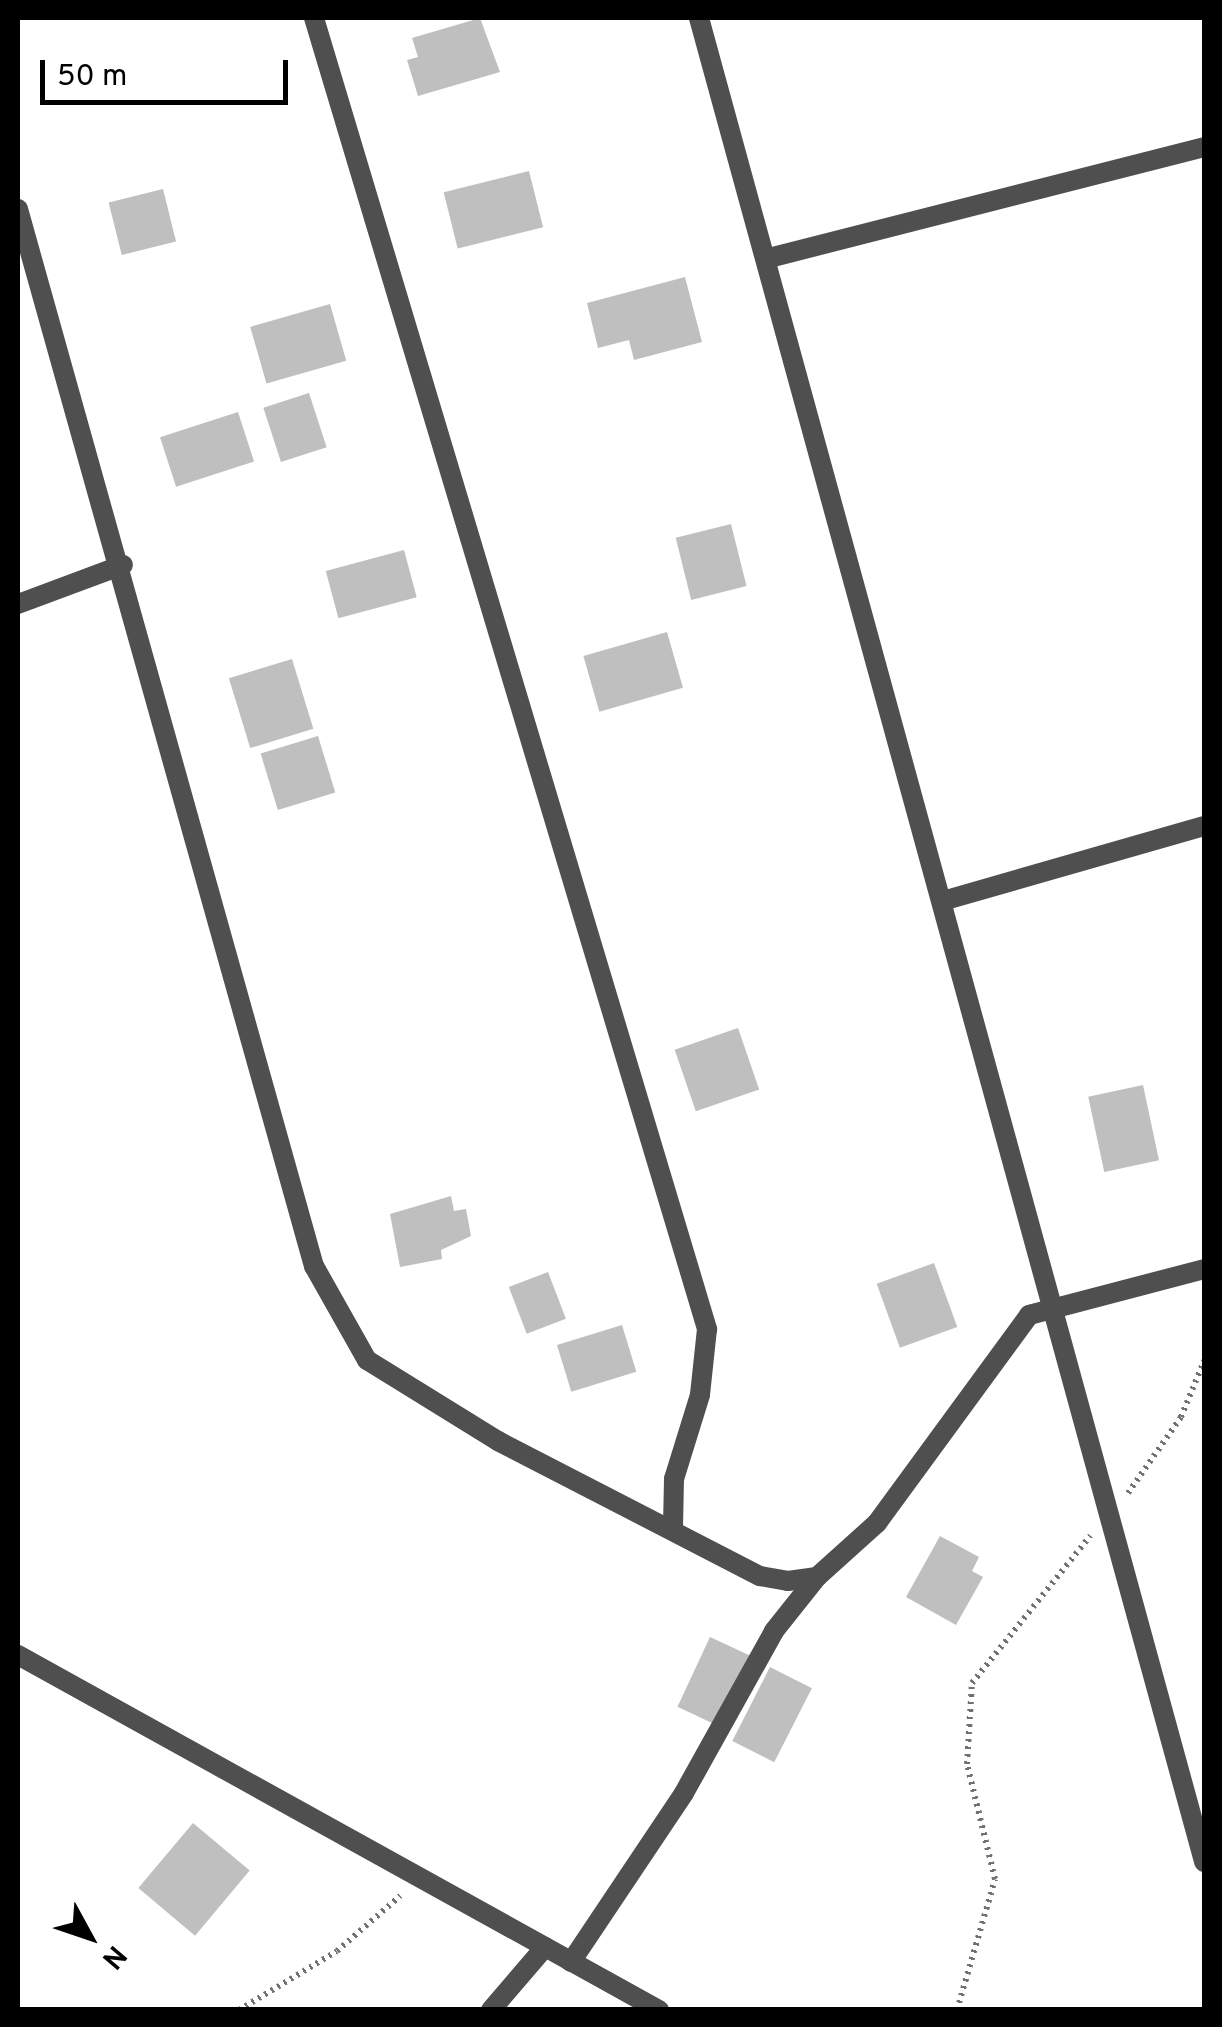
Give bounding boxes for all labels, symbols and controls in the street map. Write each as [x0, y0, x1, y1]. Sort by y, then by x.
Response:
scale bar [45, 40, 292, 102]
text: 50 m [57, 59, 127, 96]
north arrow [40, 1887, 140, 1987]
text: N [93, 1937, 133, 1976]

